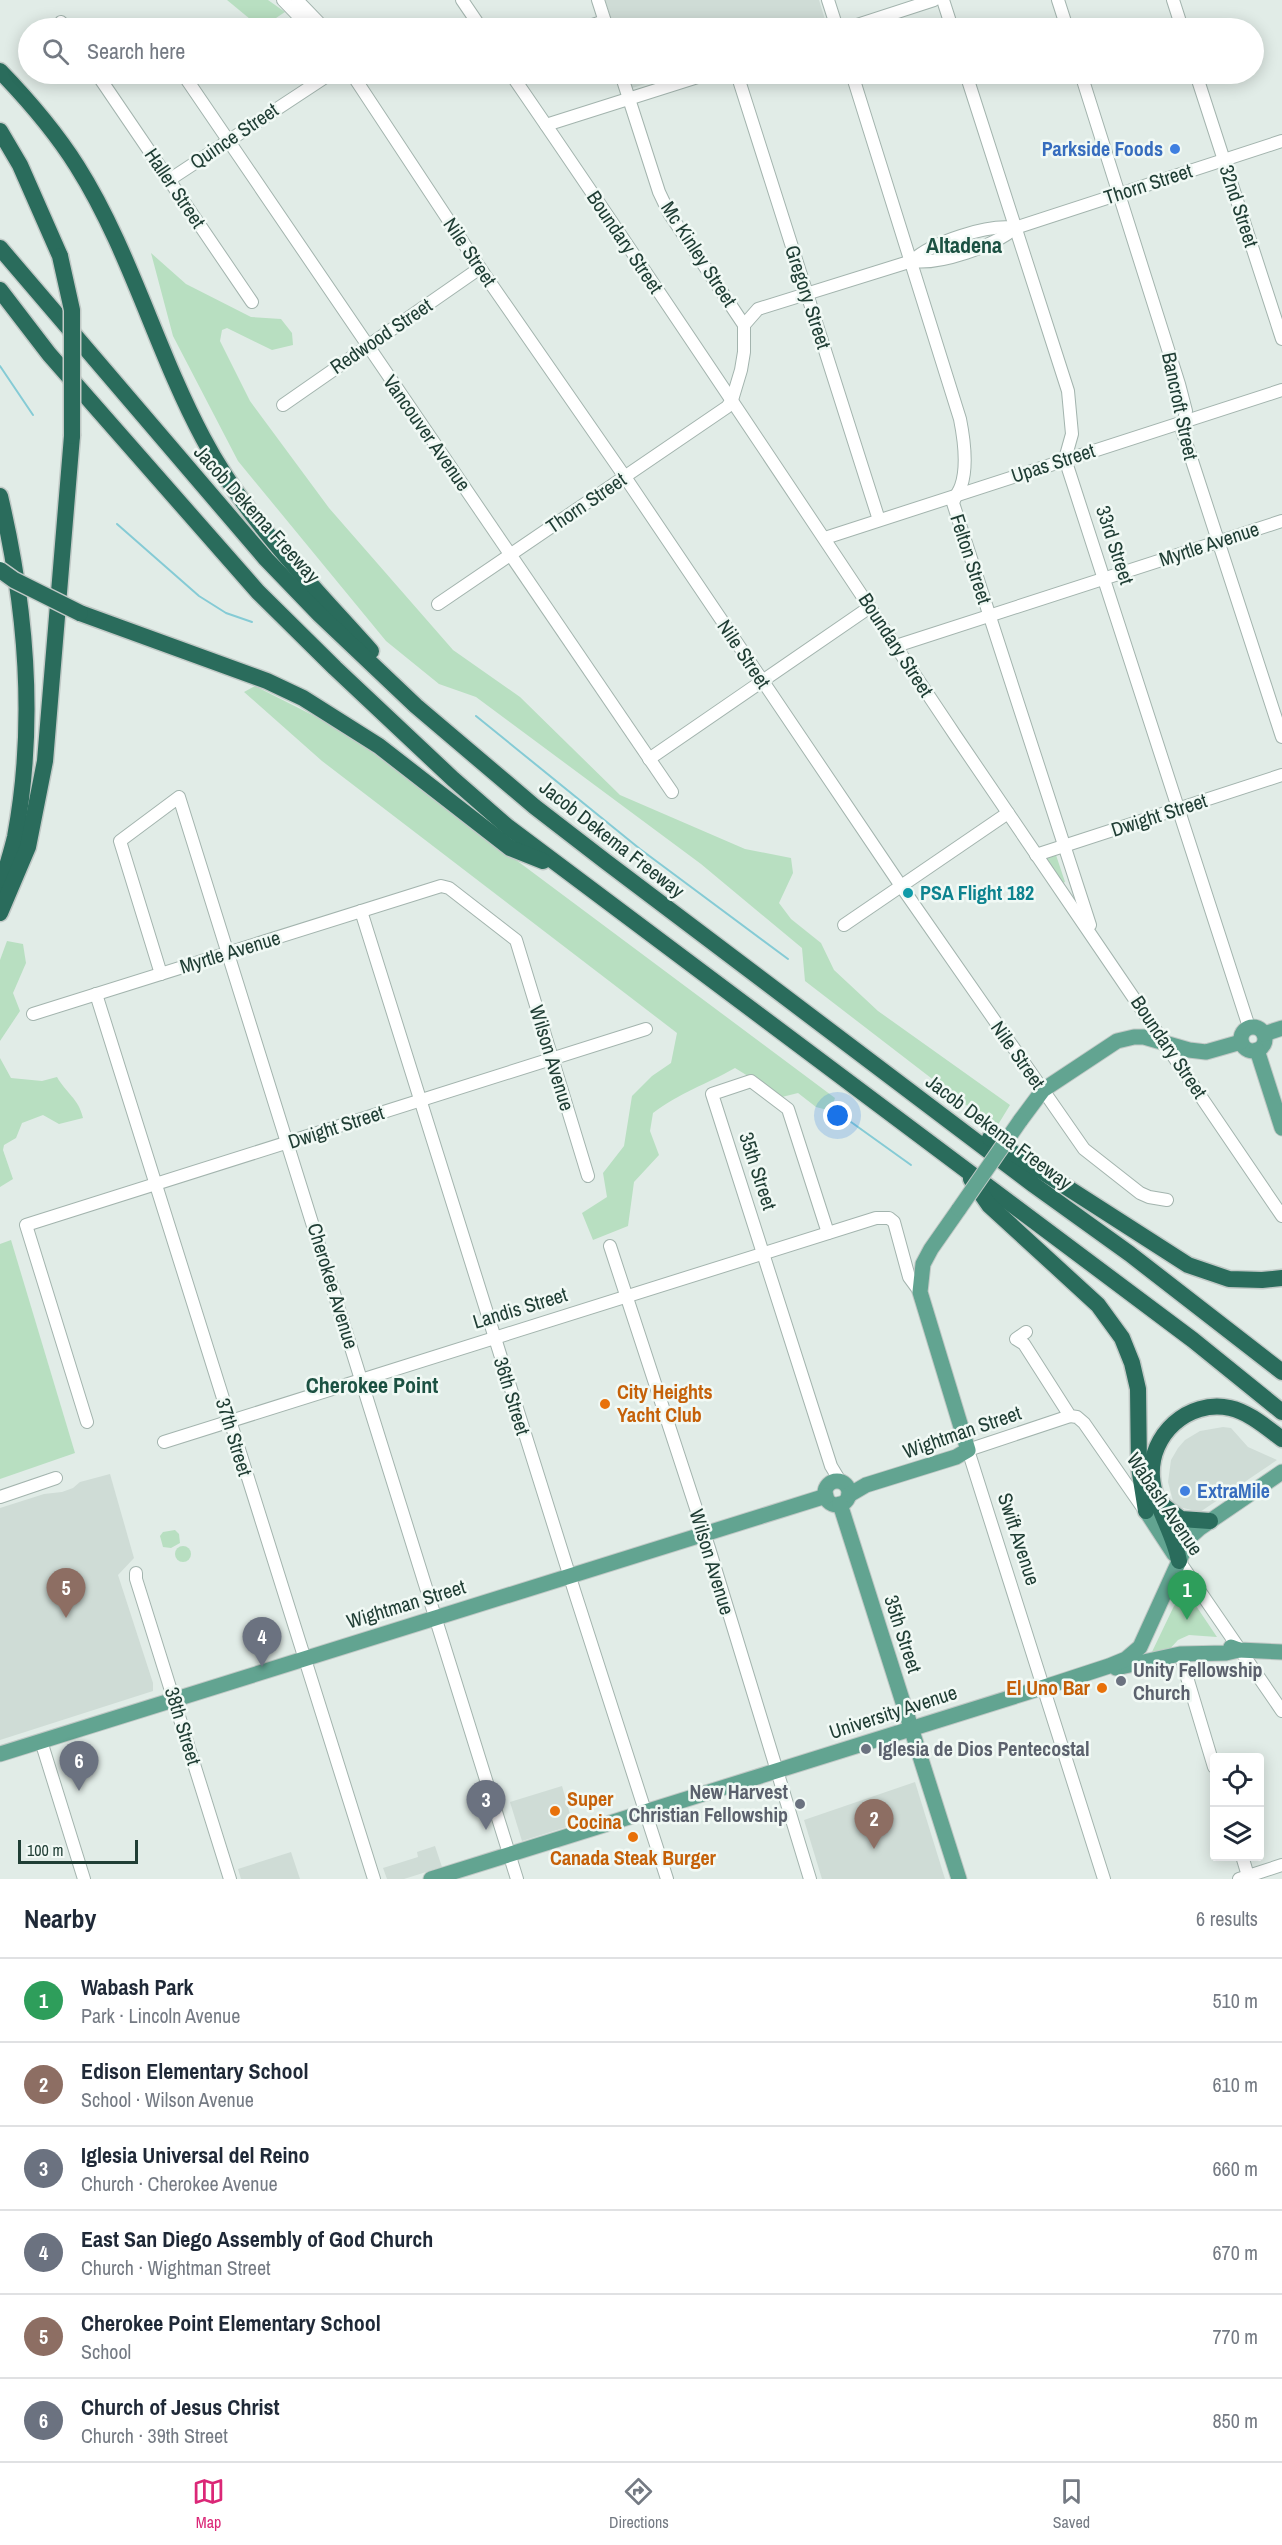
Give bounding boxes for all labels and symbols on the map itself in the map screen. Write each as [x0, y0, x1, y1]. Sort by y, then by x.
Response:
street label: Quince Street [184, 96, 284, 175]
place label: Parkside Foods [1042, 135, 1163, 162]
street label: Haller Street [139, 142, 212, 233]
marker: Parkside Foods [1168, 142, 1182, 156]
street label: Thorn Street [1100, 156, 1196, 210]
street label: 32nd Street [1214, 161, 1266, 251]
street label: Boundary Street [581, 185, 670, 299]
street label: Mc Kinley Street [655, 196, 744, 312]
street label: Nile Street [438, 212, 504, 292]
district label: Altadena [926, 230, 1002, 260]
street label: Gregory Street [779, 242, 838, 353]
street label: Redwood Street [324, 291, 437, 380]
street label: Bancroft Street [1156, 350, 1205, 463]
street label: Vancouver Avenue [377, 369, 478, 496]
street label: Upas Street [1007, 436, 1099, 489]
street label: Jacob Dekema Freeway [188, 439, 327, 589]
street label: Thorn Street [540, 466, 631, 539]
street label: 33rd Street [1090, 502, 1141, 588]
street label: Felton Street [944, 510, 999, 608]
street label: Myrtle Avenue [1155, 515, 1262, 572]
street label: Boundary Street [853, 588, 940, 702]
street label: Nile Street [712, 614, 778, 694]
street label: Jacob Dekema Freeway [534, 774, 691, 904]
street label: Dwight Street [1107, 786, 1211, 843]
place label: PSA Flight 182 [920, 879, 1034, 906]
marker: PSA Flight 182 [901, 886, 915, 900]
street label: Myrtle Avenue [176, 923, 283, 980]
street label: Boundary Street [1125, 990, 1214, 1104]
street label: Wilson Avenue [524, 1002, 581, 1114]
street label: Nile Street [985, 1015, 1052, 1095]
street label: Jacob Dekema Freeway [921, 1068, 1079, 1196]
street label: Dwight Street [284, 1098, 388, 1155]
your location [823, 1101, 852, 1130]
street label: 35th Street [733, 1129, 784, 1214]
street label: Cherokee Avenue [302, 1220, 365, 1352]
street label: Landis Street [469, 1280, 571, 1335]
street label: 36th Street [488, 1354, 537, 1439]
district label: Cherokee Point [306, 1370, 438, 1400]
place label: City Heights Yacht Club [617, 1378, 713, 1428]
street label: 37th Street [210, 1395, 259, 1480]
marker: City Heights Yacht Club [598, 1397, 612, 1411]
street label: Wightman Street [899, 1399, 1025, 1464]
street label: Wabash Avenue [1121, 1447, 1210, 1560]
place label: ExtraMile [1197, 1477, 1270, 1504]
marker: ExtraMile [1178, 1484, 1192, 1498]
street label: Swift Avenue [992, 1489, 1047, 1588]
street label: Wilson Avenue [684, 1506, 741, 1618]
pin: 5 [46, 1568, 86, 1618]
pin: 1 [1168, 1570, 1206, 1620]
street label: Wightman Street [343, 1572, 469, 1634]
street label: 35th Street [878, 1592, 929, 1677]
pin: 4 [242, 1618, 282, 1667]
place label: Unity Fellowship Church [1133, 1656, 1263, 1706]
place label: El Uno Bar [1006, 1674, 1091, 1701]
marker: Unity Fellowship Church [1114, 1674, 1128, 1688]
street label: University Avenue [826, 1678, 960, 1745]
marker: El Uno Bar [1095, 1681, 1109, 1695]
street label: 38th Street [159, 1684, 208, 1769]
place label: Iglesia de Dios Pentecostal [878, 1735, 1089, 1762]
pin: 6 [60, 1742, 98, 1791]
marker: Iglesia de Dios Pentecostal [859, 1742, 873, 1756]
place label: New Harvest Christian Fellowship [628, 1778, 789, 1828]
pin: 3 [466, 1780, 506, 1830]
place label: Super Cocina [567, 1785, 622, 1835]
marker: New Harvest Christian Fellowship [793, 1797, 807, 1811]
pin: 2 [854, 1800, 894, 1849]
marker: Super Cocina [548, 1804, 562, 1818]
marker: Canada Steak Burger [626, 1830, 640, 1844]
scale bar [18, 1837, 138, 1864]
place label: Canada Steak Burger [550, 1844, 717, 1871]

